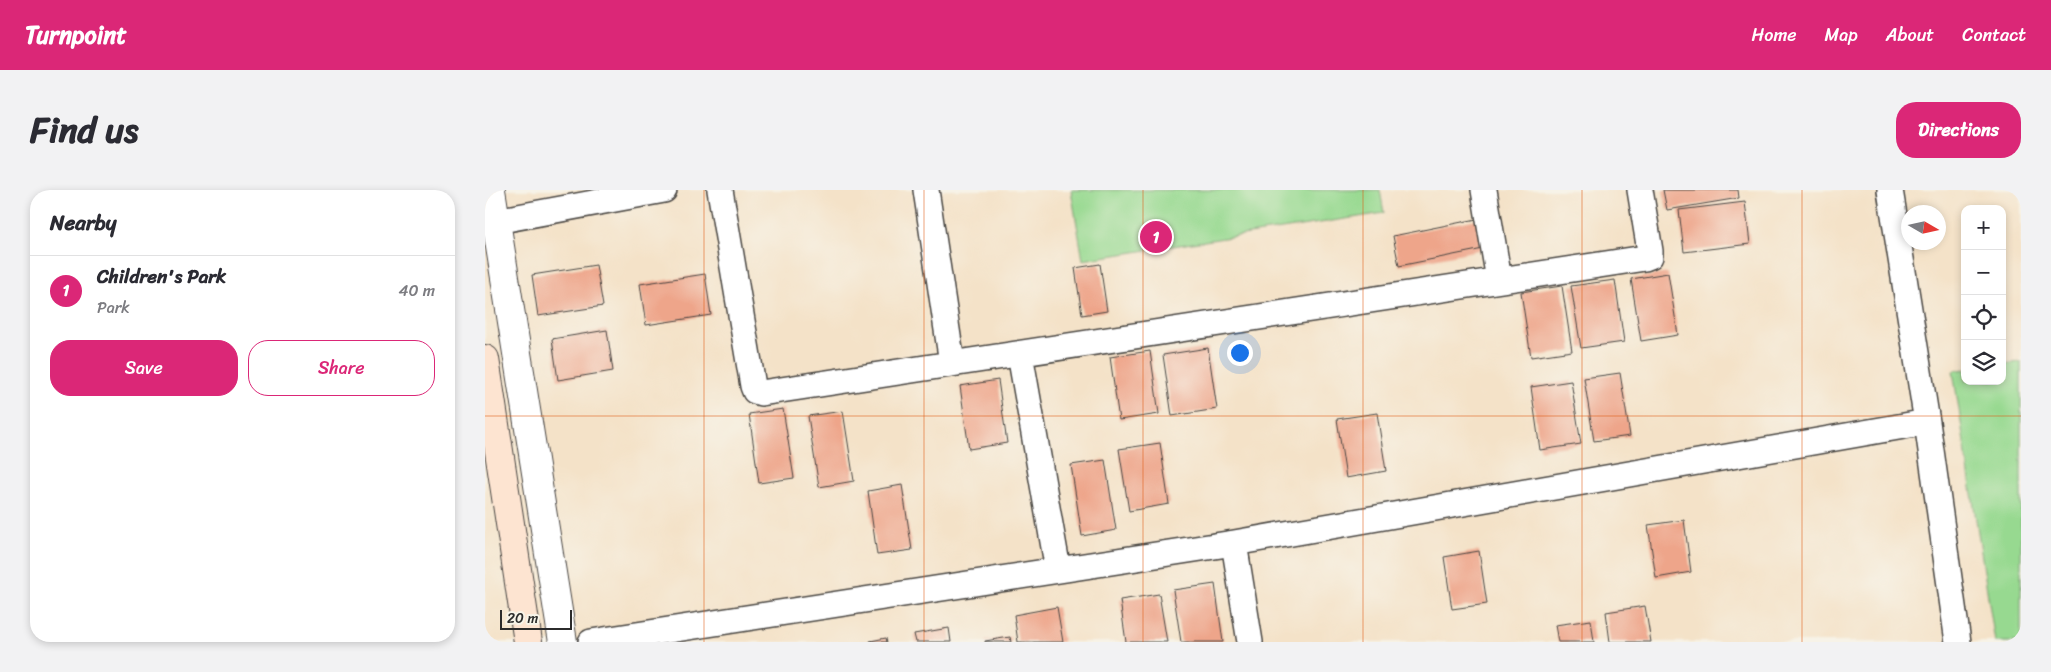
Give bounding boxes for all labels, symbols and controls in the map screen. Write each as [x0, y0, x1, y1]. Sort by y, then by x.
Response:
text: Turnpoint [25, 14, 127, 56]
text: Home [1752, 19, 1797, 51]
text: Map [1825, 19, 1858, 51]
text: About [1886, 19, 1934, 51]
text: Contact [1962, 19, 2026, 51]
text: Find us [30, 99, 138, 161]
button: Directions [1896, 102, 2021, 158]
text: Nearby [50, 204, 116, 242]
north arrow [1901, 205, 1946, 250]
map controls [1961, 205, 2006, 385]
button: + [1961, 205, 2006, 250]
pin: 1 [1140, 218, 1172, 256]
button: − [1961, 250, 2006, 295]
text: Children's Park [97, 260, 226, 293]
text: 1 [63, 276, 69, 305]
text: 40 m [398, 276, 435, 305]
text: Park [97, 293, 130, 322]
button: locate [1961, 295, 2006, 340]
button: Save [50, 340, 238, 396]
button: Share [248, 340, 435, 396]
your location [1227, 340, 1253, 366]
button: layers [1961, 340, 2006, 385]
text: 20 m [507, 606, 538, 631]
scale bar [500, 607, 573, 630]

